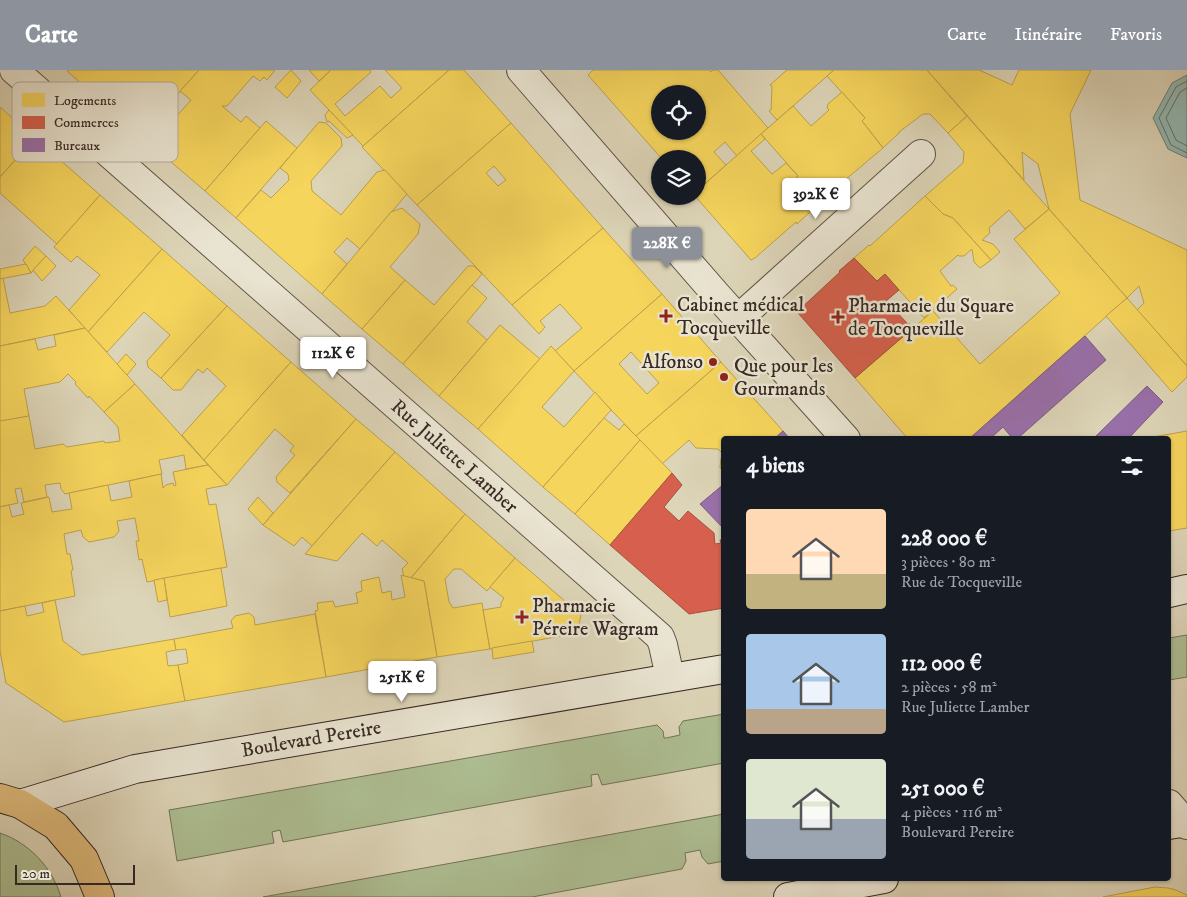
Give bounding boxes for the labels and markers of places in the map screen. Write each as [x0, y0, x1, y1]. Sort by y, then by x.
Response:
pin: 392K € [775, 178, 857, 220]
pin: 228K € [626, 226, 708, 269]
place label: Cabinet médical Tocqueville [677, 293, 804, 341]
place label: Pharmacie du Square de Tocqueville [848, 294, 1014, 342]
marker: Cabinet médical Tocqueville [659, 309, 673, 323]
marker: Pharmacie du Square de Tocqueville [832, 311, 844, 323]
pin: 112K € [292, 336, 374, 379]
place label: Alfonso [641, 350, 703, 375]
place label: Que pour les Gourmands [734, 354, 833, 402]
marker: Alfonso [707, 356, 719, 368]
marker: Que pour les Gourmands [718, 371, 730, 383]
place label: Pharmacie Péreire Wagram [532, 594, 659, 642]
marker: Pharmacie Péreire Wagram [516, 611, 528, 623]
pin: 251K € [361, 660, 443, 703]

